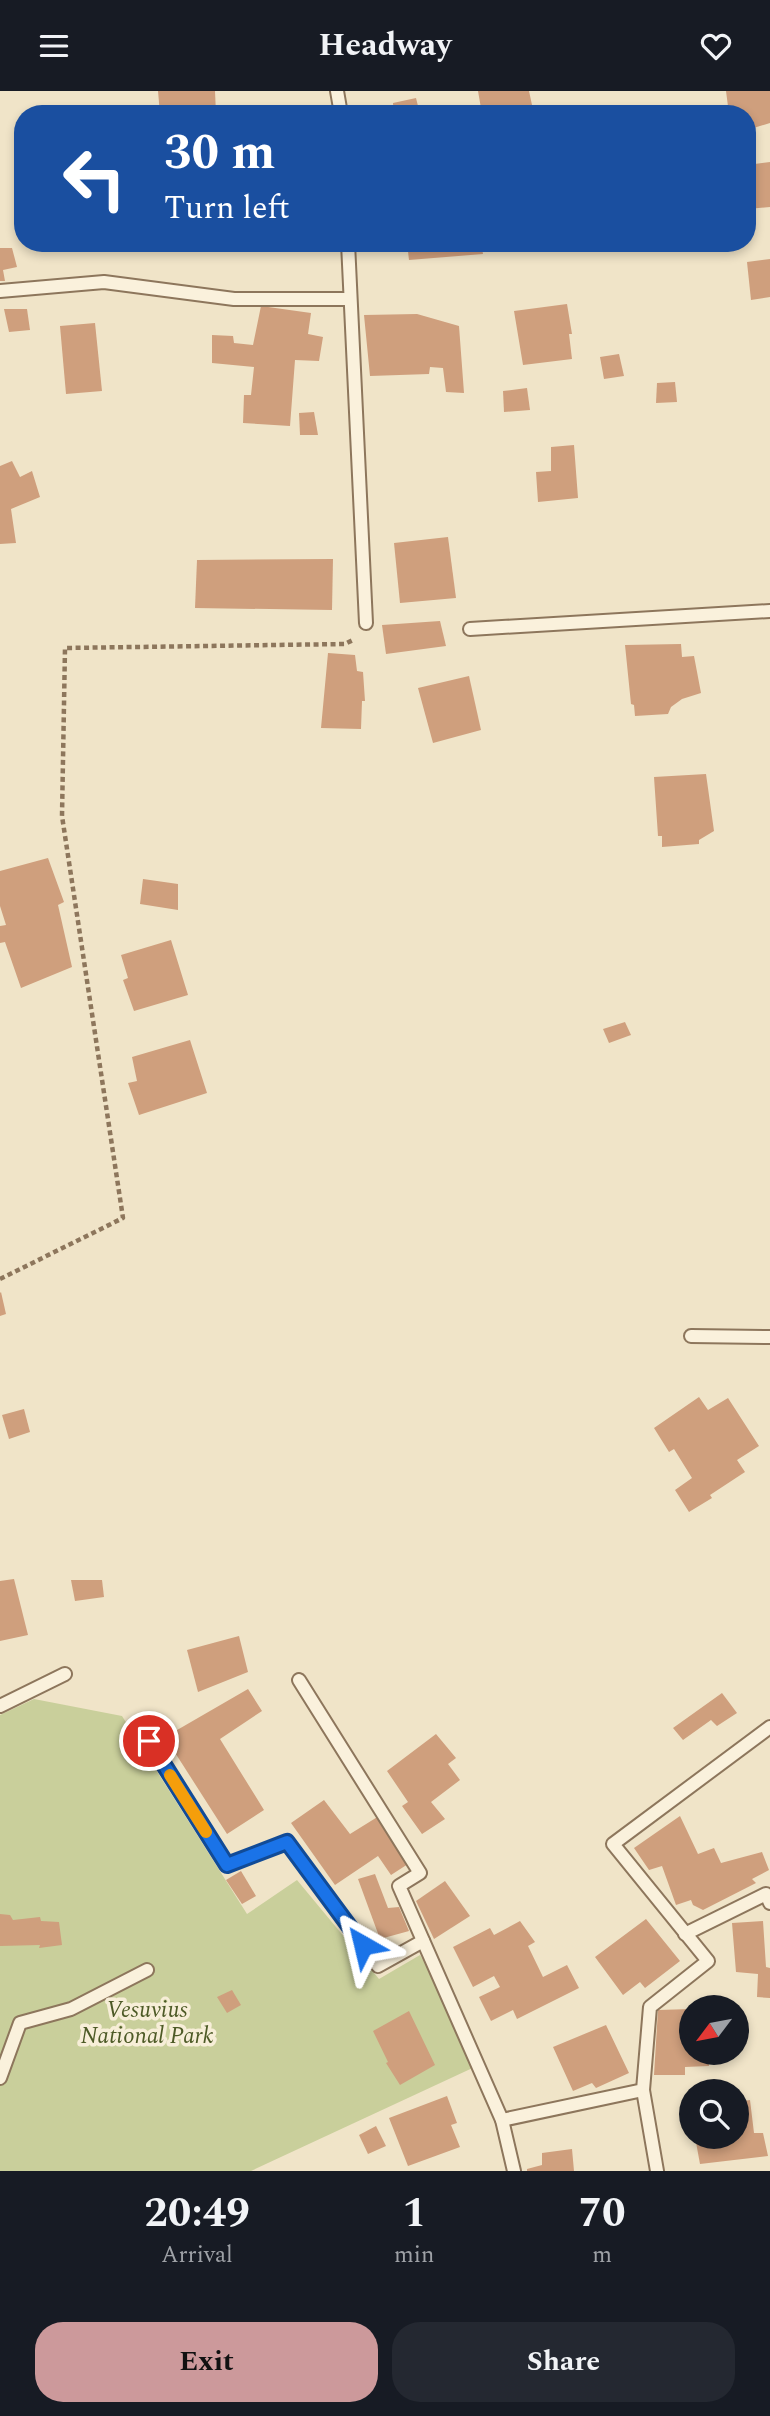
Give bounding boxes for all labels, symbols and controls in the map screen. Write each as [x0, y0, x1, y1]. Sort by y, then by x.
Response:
text: Headway [319, 21, 451, 70]
icon: menu [35, 27, 73, 65]
icon: heart [697, 27, 735, 65]
text: 30 m [164, 116, 275, 191]
icon: left [49, 133, 140, 224]
text: Turn left [164, 184, 290, 233]
pin [119, 1711, 179, 1771]
icon: arrive [130, 1722, 168, 1760]
position arrow [326, 1908, 400, 1982]
park label: Vesuvius National Park [81, 1993, 214, 2054]
north arrow [679, 1995, 749, 2065]
map controls [679, 1995, 749, 2149]
button: search [679, 2079, 749, 2149]
text: 20:49 [144, 2182, 250, 2245]
text: 1 [402, 2182, 426, 2245]
text: 70 [579, 2182, 626, 2245]
text: Arrival [161, 2238, 233, 2273]
text: min [394, 2238, 434, 2273]
text: m [592, 2238, 612, 2273]
button: Exit [35, 2322, 378, 2402]
button: Share [392, 2322, 735, 2402]

